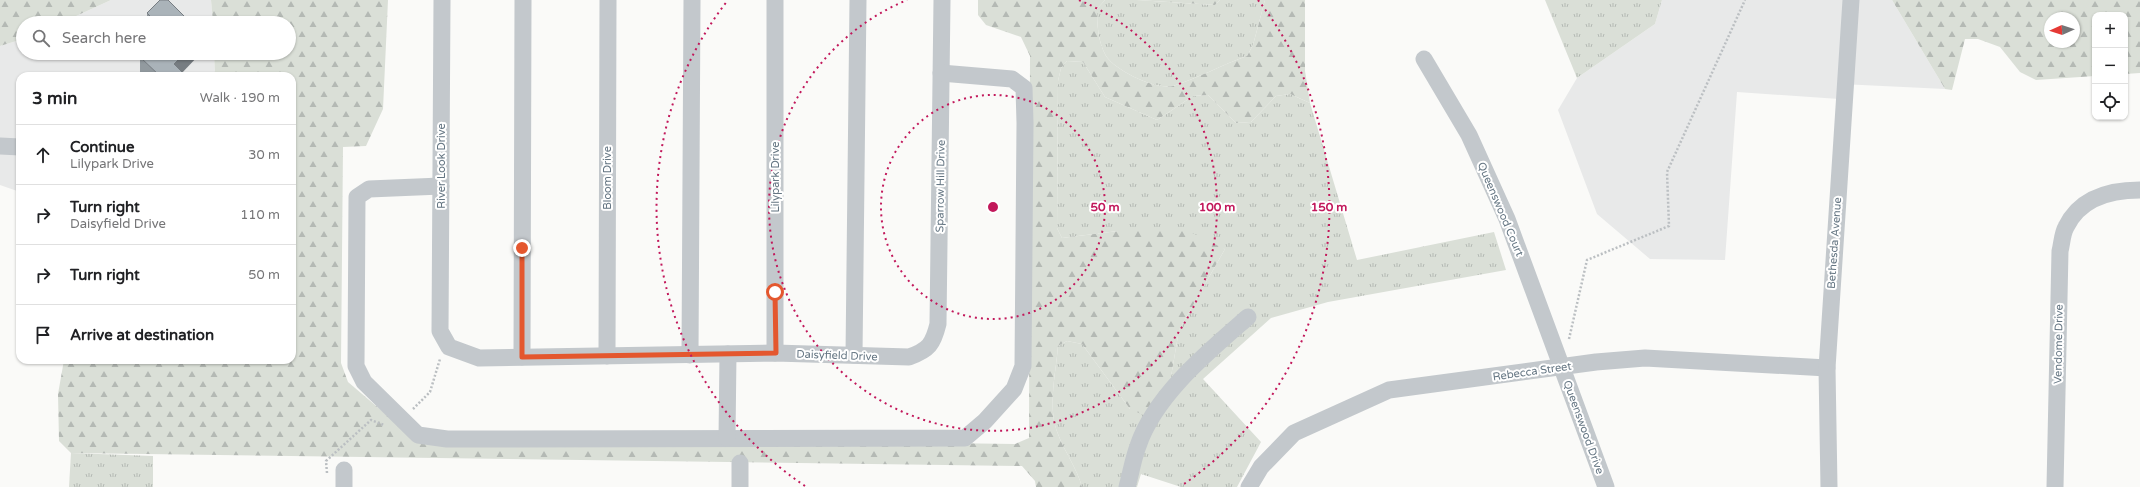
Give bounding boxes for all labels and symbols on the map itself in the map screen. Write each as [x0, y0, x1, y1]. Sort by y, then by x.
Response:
north arrow [2044, 12, 2080, 48]
street label: River Look Drive [435, 123, 448, 209]
street label: Sparrow Hill Drive [933, 140, 948, 232]
street label: Lilypark Drive [769, 141, 782, 213]
street label: Bloom Drive [601, 146, 614, 210]
street label: Queenswood Court [1475, 160, 1526, 258]
street label: Bethesda Avenue [1825, 197, 1844, 289]
centre of rings [986, 200, 1000, 214]
text: 50 m [1090, 200, 1120, 214]
text: 100 m [1199, 200, 1235, 214]
text: 150 m [1311, 200, 1347, 214]
route end [513, 239, 531, 257]
route start [766, 283, 784, 301]
street label: Vendome Drive [2051, 304, 2066, 384]
street label: Daisyfield Drive [796, 348, 878, 363]
street label: Rebecca Street [1492, 360, 1572, 383]
street label: Queenswood Drive [1561, 379, 1607, 476]

